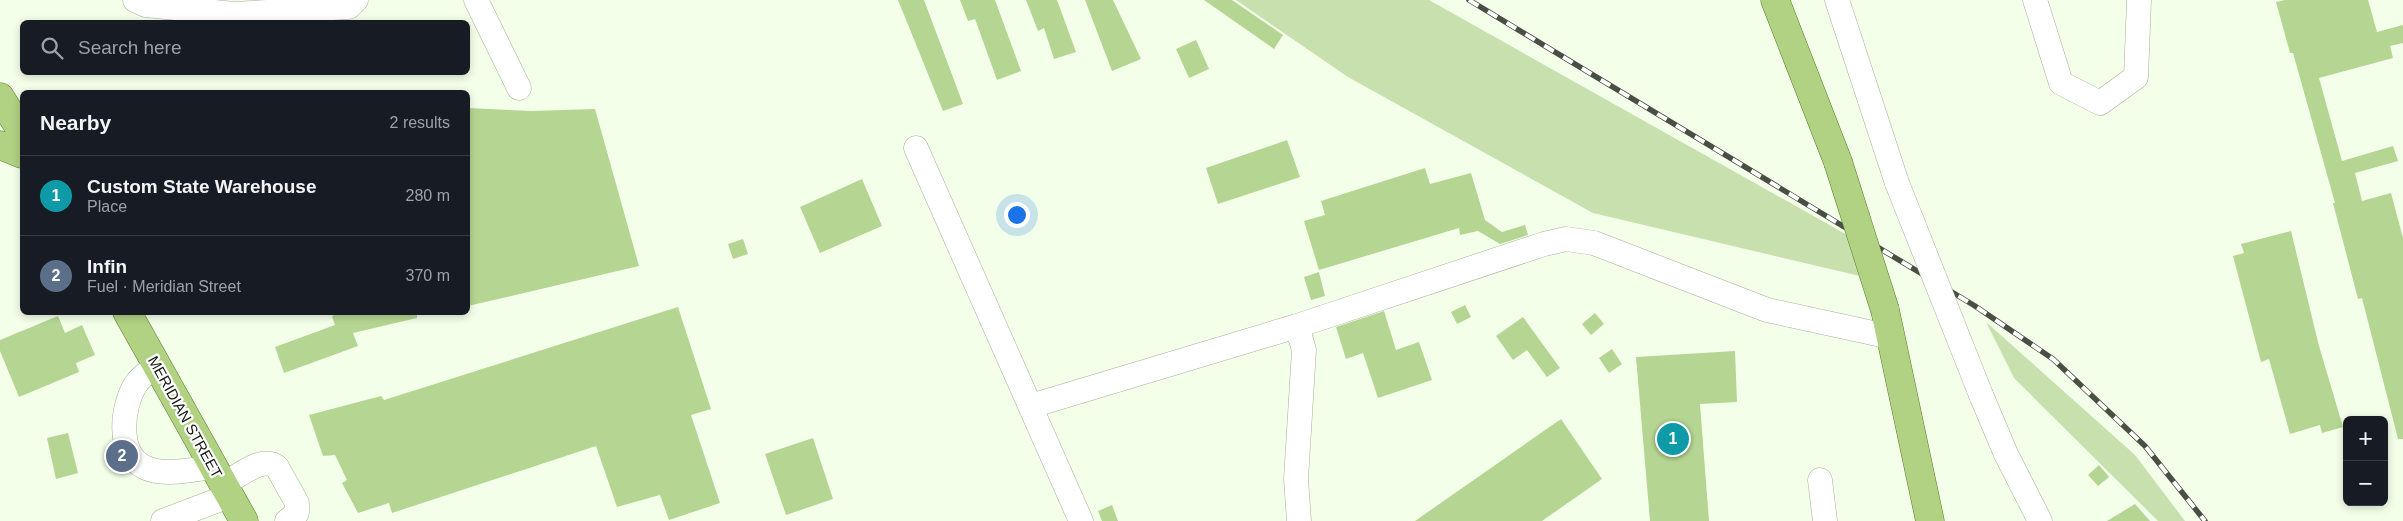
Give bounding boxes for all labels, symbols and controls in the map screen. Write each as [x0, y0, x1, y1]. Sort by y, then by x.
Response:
search box [20, 20, 470, 75]
icon: search [38, 34, 66, 62]
text: Search here [78, 37, 182, 58]
text: Nearby [40, 111, 111, 134]
text: 2 results [390, 114, 450, 131]
text: Custom State Warehouse [87, 176, 316, 197]
text: 1 [52, 187, 60, 204]
text: 280 m [406, 187, 450, 204]
text: Place [87, 198, 127, 215]
your location [1004, 202, 1030, 228]
text: Infin [87, 256, 127, 277]
text: 2 [52, 267, 60, 284]
text: 370 m [406, 267, 450, 284]
text: Fuel · Meridian Street [87, 278, 241, 295]
street label: MERIDIAN STREET [145, 353, 226, 481]
map controls [2343, 416, 2388, 506]
button: + [2343, 416, 2388, 461]
pin: 1 [1657, 420, 1689, 458]
pin: 2 [106, 437, 138, 475]
button: − [2343, 461, 2388, 506]

